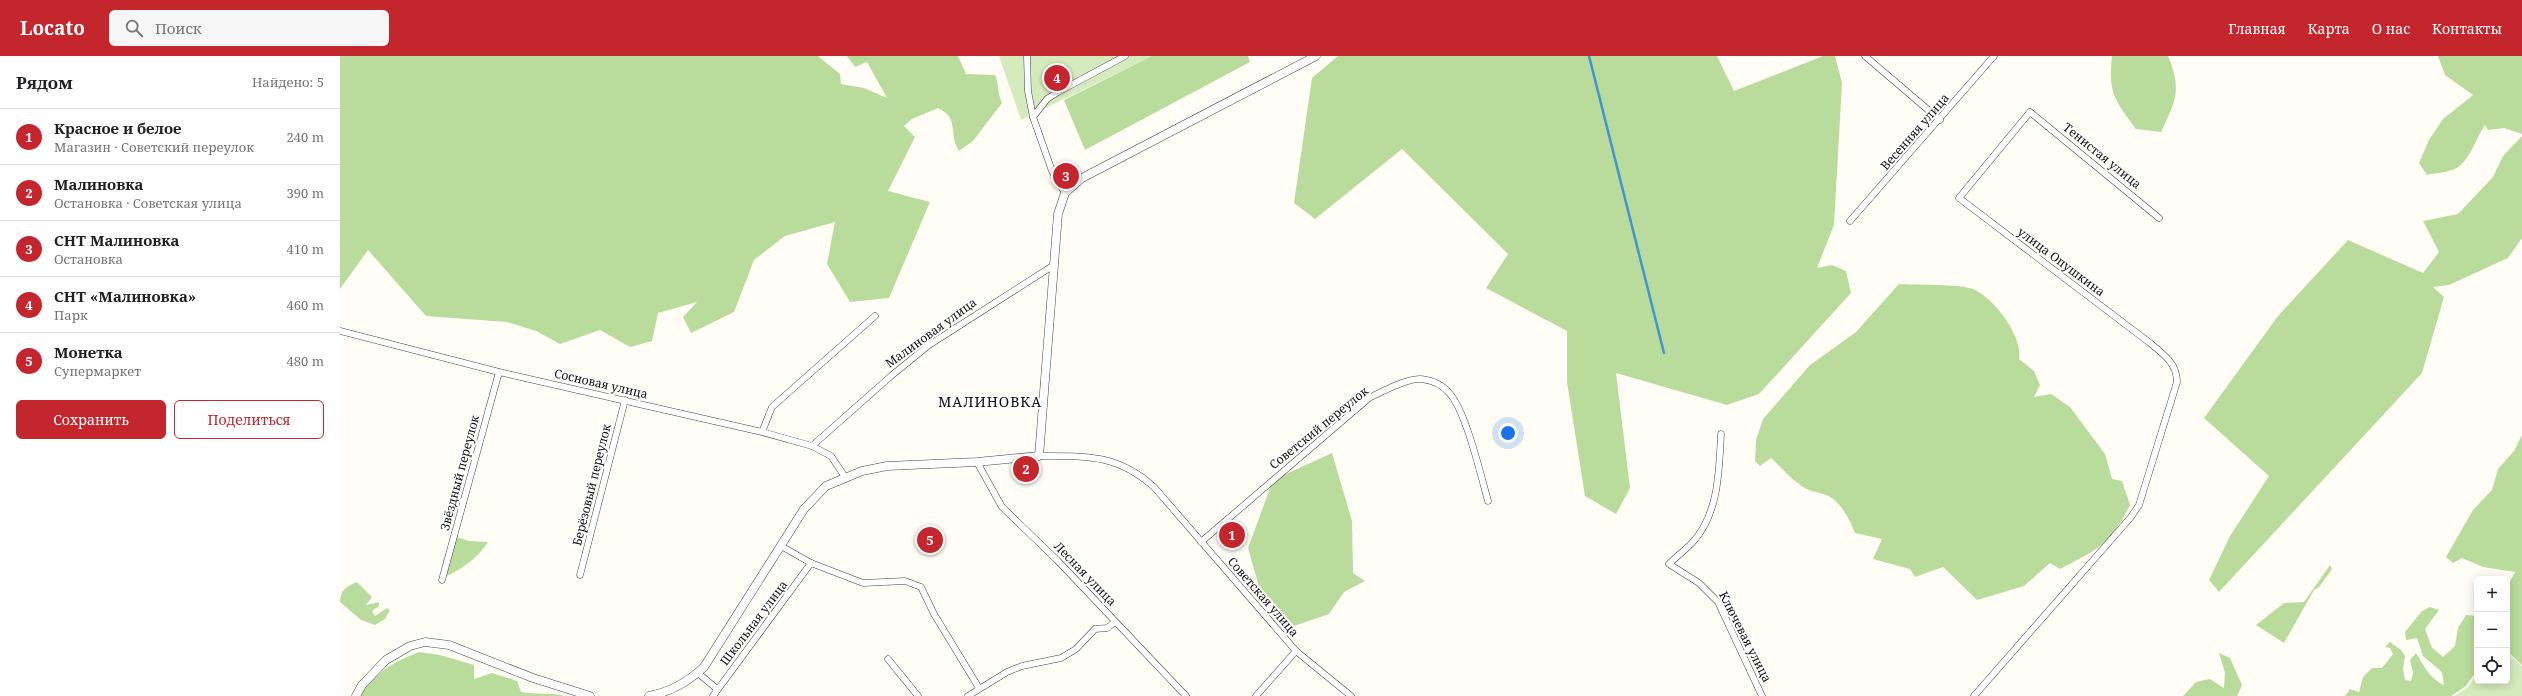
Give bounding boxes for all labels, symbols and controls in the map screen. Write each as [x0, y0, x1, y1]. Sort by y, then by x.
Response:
search box [109, 10, 389, 46]
text: Locato [20, 15, 85, 41]
icon: search [123, 17, 145, 39]
text: Поиск [155, 18, 202, 38]
text: Главная [2228, 19, 2286, 38]
text: Карта [2308, 19, 2350, 38]
text: О нас [2372, 19, 2410, 38]
text: Контакты [2432, 19, 2502, 38]
pin: 4 [1044, 63, 1070, 93]
text: Рядом [16, 71, 73, 94]
text: Найдено: 5 [252, 73, 324, 91]
street label: Весенняя улица [1877, 90, 1953, 174]
text: Красное и белое [54, 118, 182, 138]
street label: Тенистая улица [2060, 119, 2145, 193]
text: 1 [25, 128, 33, 146]
text: 240 m [287, 128, 324, 146]
text: Магазин · Советский переулок [54, 138, 254, 156]
pin: 3 [1053, 161, 1079, 191]
text: Малиновка [54, 174, 143, 194]
text: 2 [25, 184, 33, 202]
text: 390 m [287, 184, 324, 202]
text: Остановка · Советская улица [54, 194, 242, 212]
street label: улица Опушкина [2014, 223, 2109, 300]
text: СНТ Малиновка [54, 230, 180, 250]
text: 3 [25, 240, 33, 258]
text: 410 m [287, 240, 324, 258]
text: Остановка [54, 250, 123, 268]
text: СНТ «Малиновка» [54, 286, 196, 306]
street label: Малиновая улица [882, 294, 980, 372]
text: 4 [25, 296, 33, 314]
text: 460 m [287, 296, 324, 314]
text: Парк [54, 306, 88, 324]
text: Монетка [54, 342, 123, 362]
text: 5 [25, 352, 33, 370]
text: 480 m [287, 352, 324, 370]
text: Супермаркет [54, 362, 141, 380]
street label: Сосновая улица [553, 364, 650, 403]
street label: Советский переулок [1266, 382, 1372, 473]
district label: МАЛИНОВКА [938, 392, 1042, 411]
button: Сохранить [16, 400, 166, 439]
button: Поделиться [174, 400, 324, 439]
street label: Звёздный переулок [436, 412, 483, 533]
street label: Берёзовый переулок [568, 421, 615, 548]
your location [1498, 423, 1518, 443]
pin: 2 [1013, 454, 1039, 484]
pin: 1 [1219, 520, 1245, 550]
pin: 5 [917, 525, 943, 555]
street label: Лесная улица [1050, 538, 1120, 610]
street label: Советская улица [1224, 553, 1303, 640]
street label: Школьная улица [716, 576, 791, 669]
map controls [2474, 576, 2510, 684]
button: + [2474, 576, 2510, 612]
street label: Ключевая улица [1715, 588, 1776, 685]
button: − [2474, 612, 2510, 648]
button: locate [2474, 648, 2510, 684]

